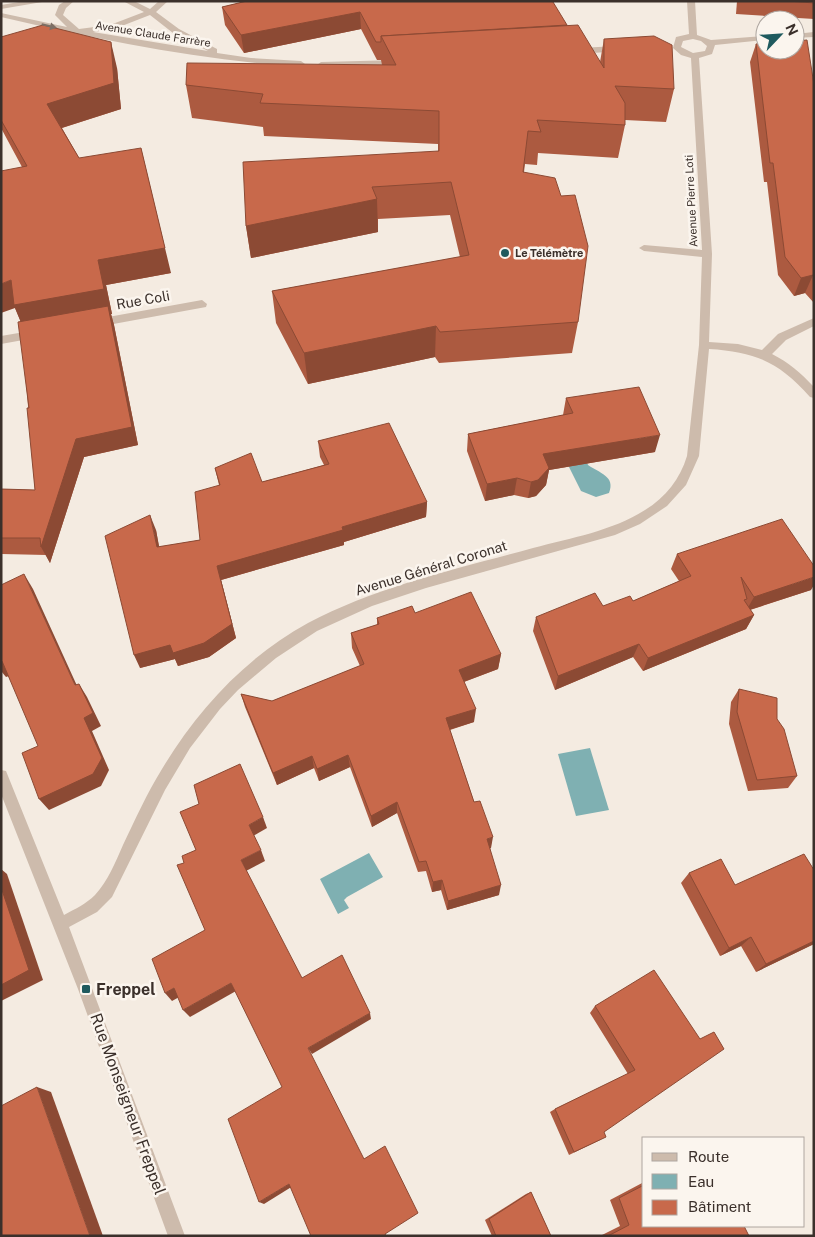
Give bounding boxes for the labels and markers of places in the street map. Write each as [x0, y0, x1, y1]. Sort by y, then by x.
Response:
marker: Le Télémètre [499, 247, 511, 259]
place label: Le Télémètre [515, 247, 583, 259]
place label: Freppel [96, 980, 156, 999]
marker: Freppel [80, 983, 92, 995]

